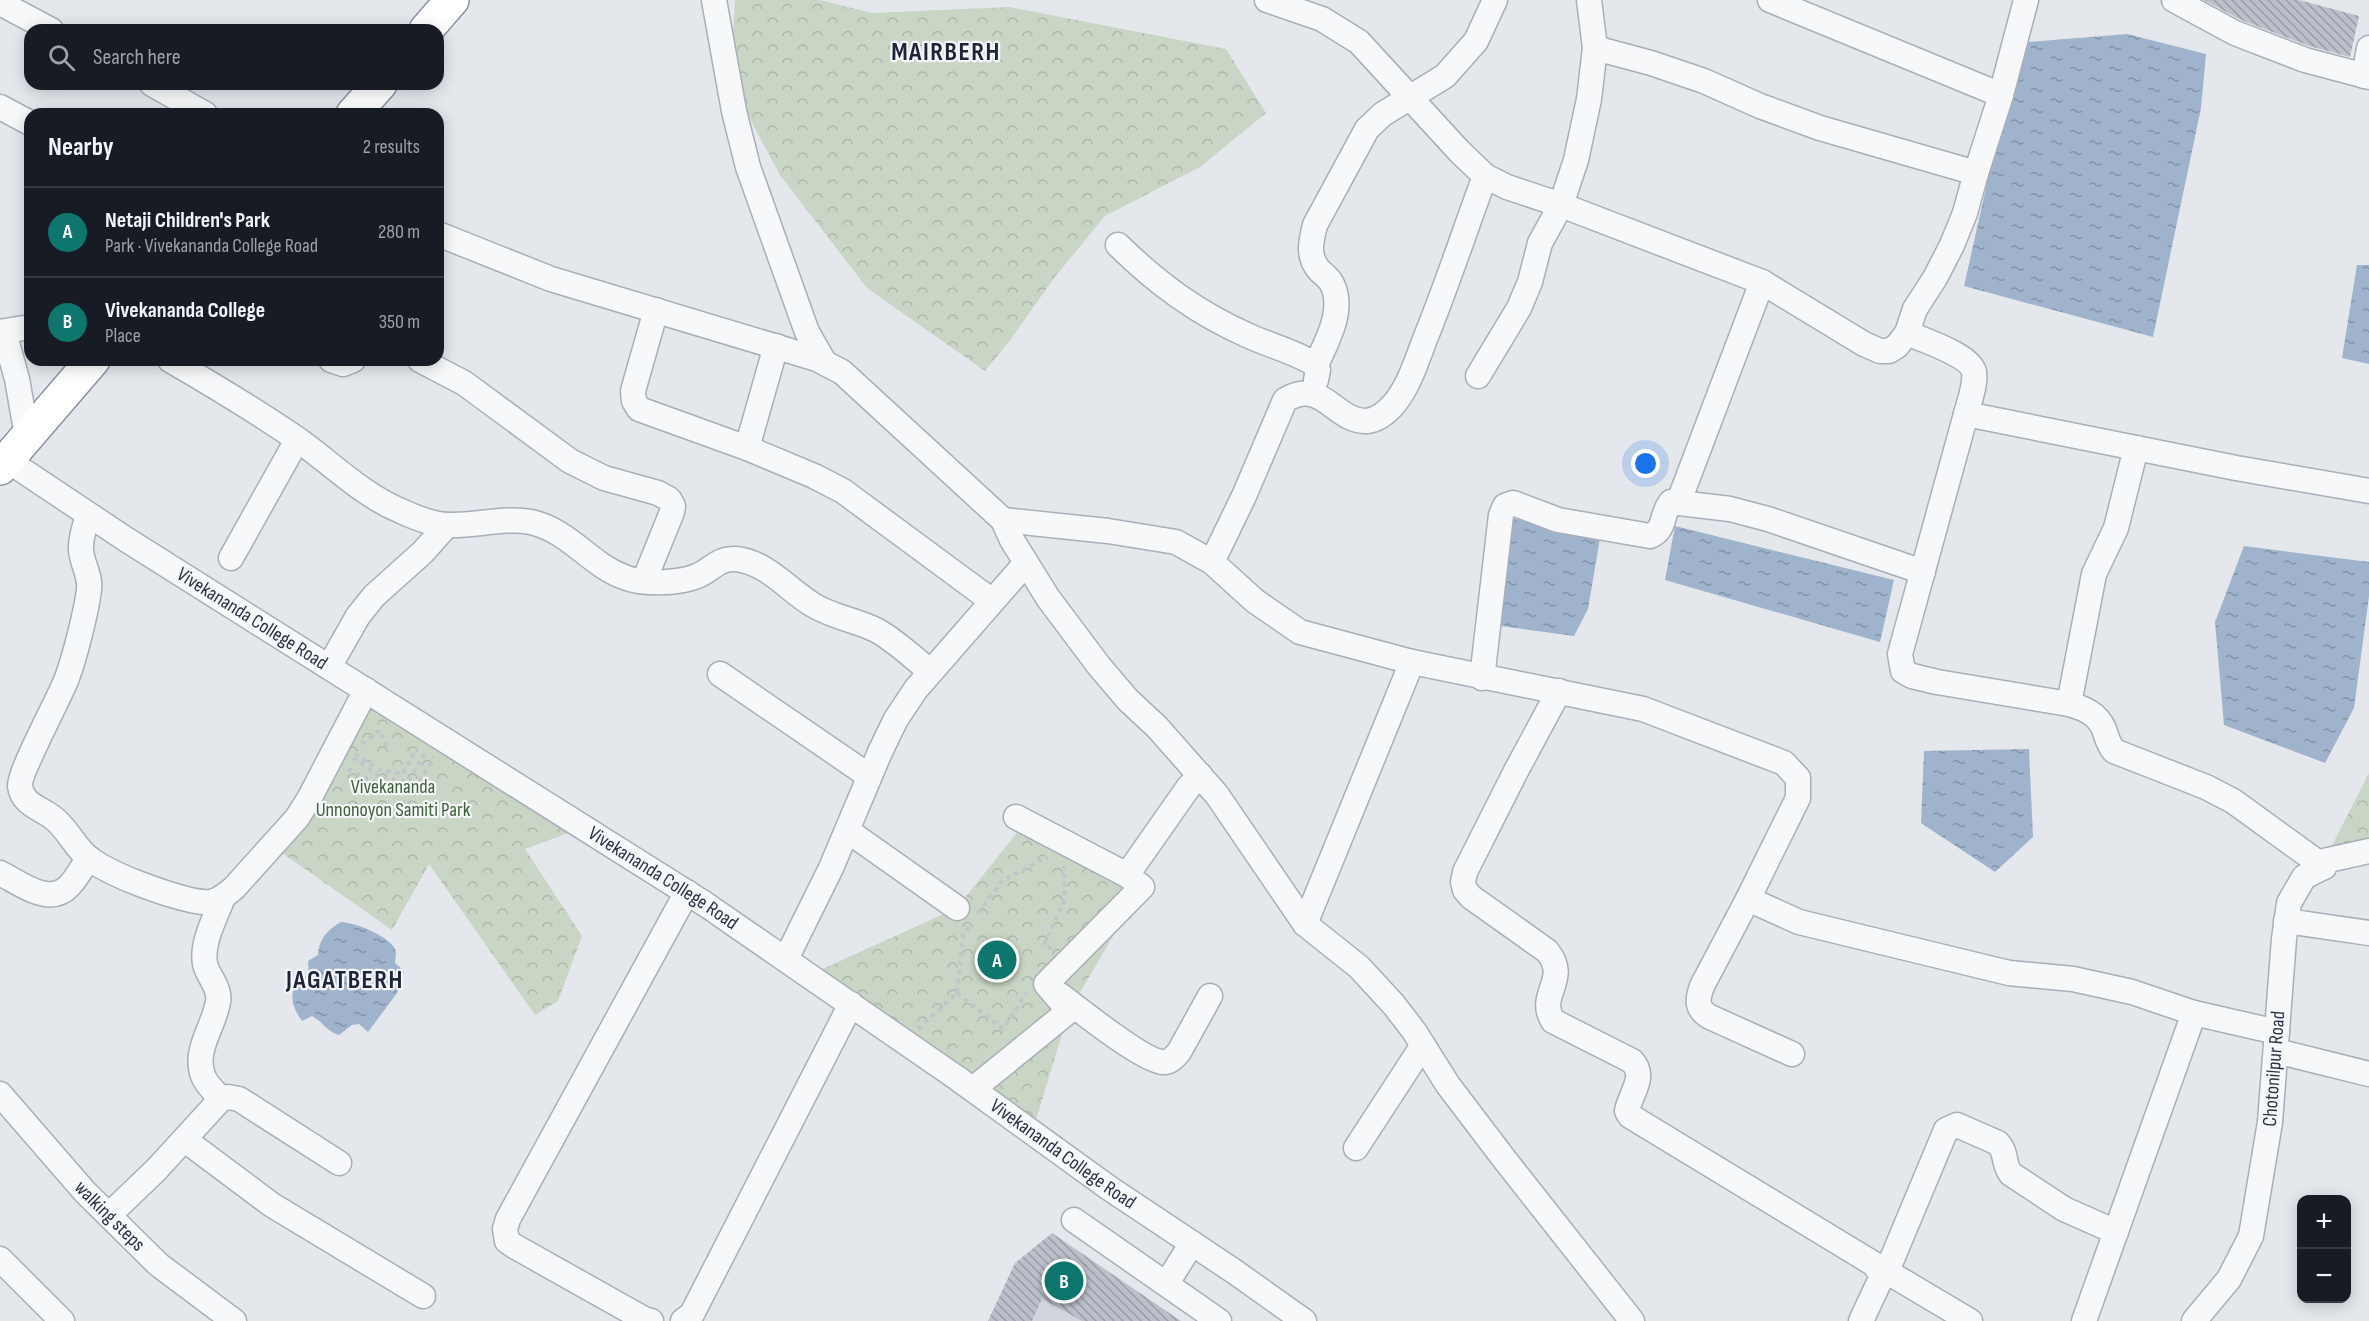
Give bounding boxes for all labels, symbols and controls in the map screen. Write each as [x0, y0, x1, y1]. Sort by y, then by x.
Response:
search box [24, 24, 444, 90]
district label: MAIRBERH [891, 37, 1001, 68]
icon: search [45, 41, 78, 74]
text: Search here [93, 44, 180, 71]
text: Nearby [48, 132, 114, 163]
text: 2 results [363, 135, 420, 159]
text: Netaji Children's Park [105, 207, 270, 234]
text: A [63, 220, 72, 244]
text: 280 m [378, 220, 420, 244]
text: Park · Vivekananda College Road [105, 234, 318, 258]
text: Vivekananda College [105, 297, 265, 324]
text: B [63, 310, 72, 334]
text: 350 m [379, 310, 420, 334]
text: Place [105, 324, 141, 348]
your location [1631, 449, 1660, 478]
street label: Vivekananda College Road [172, 562, 332, 675]
park label: Vivekananda Unnonoyon Samiti Park [316, 775, 471, 822]
street label: Vivekananda College Road [583, 821, 743, 935]
pin: A [978, 938, 1016, 982]
district label: JAGATBERH [285, 965, 404, 996]
street label: Chotonilpur Road [2258, 1010, 2290, 1127]
street label: Vivekananda College Road [985, 1094, 1140, 1214]
street label: walking steps [69, 1176, 150, 1256]
map controls [2297, 1195, 2351, 1303]
button: + [2297, 1195, 2351, 1249]
button: − [2297, 1249, 2351, 1303]
pin: B [1044, 1258, 1084, 1304]

